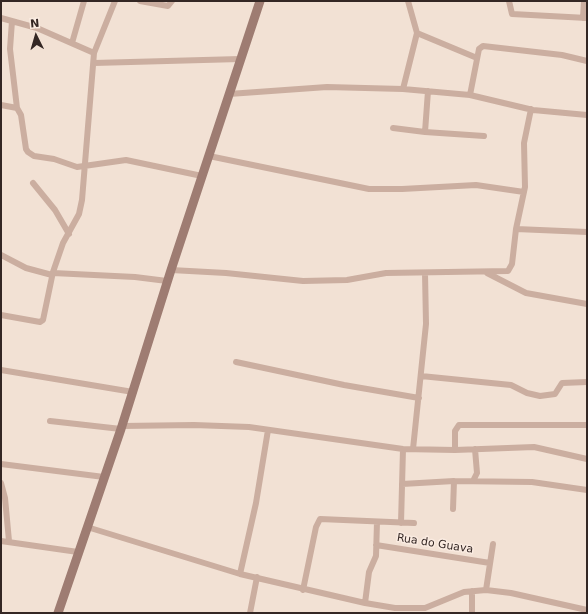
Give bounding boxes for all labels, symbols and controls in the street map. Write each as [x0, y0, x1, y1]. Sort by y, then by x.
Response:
north arrow [16, 16, 56, 56]
text: N [30, 17, 40, 30]
street label: Rua do Guava [396, 531, 474, 557]

